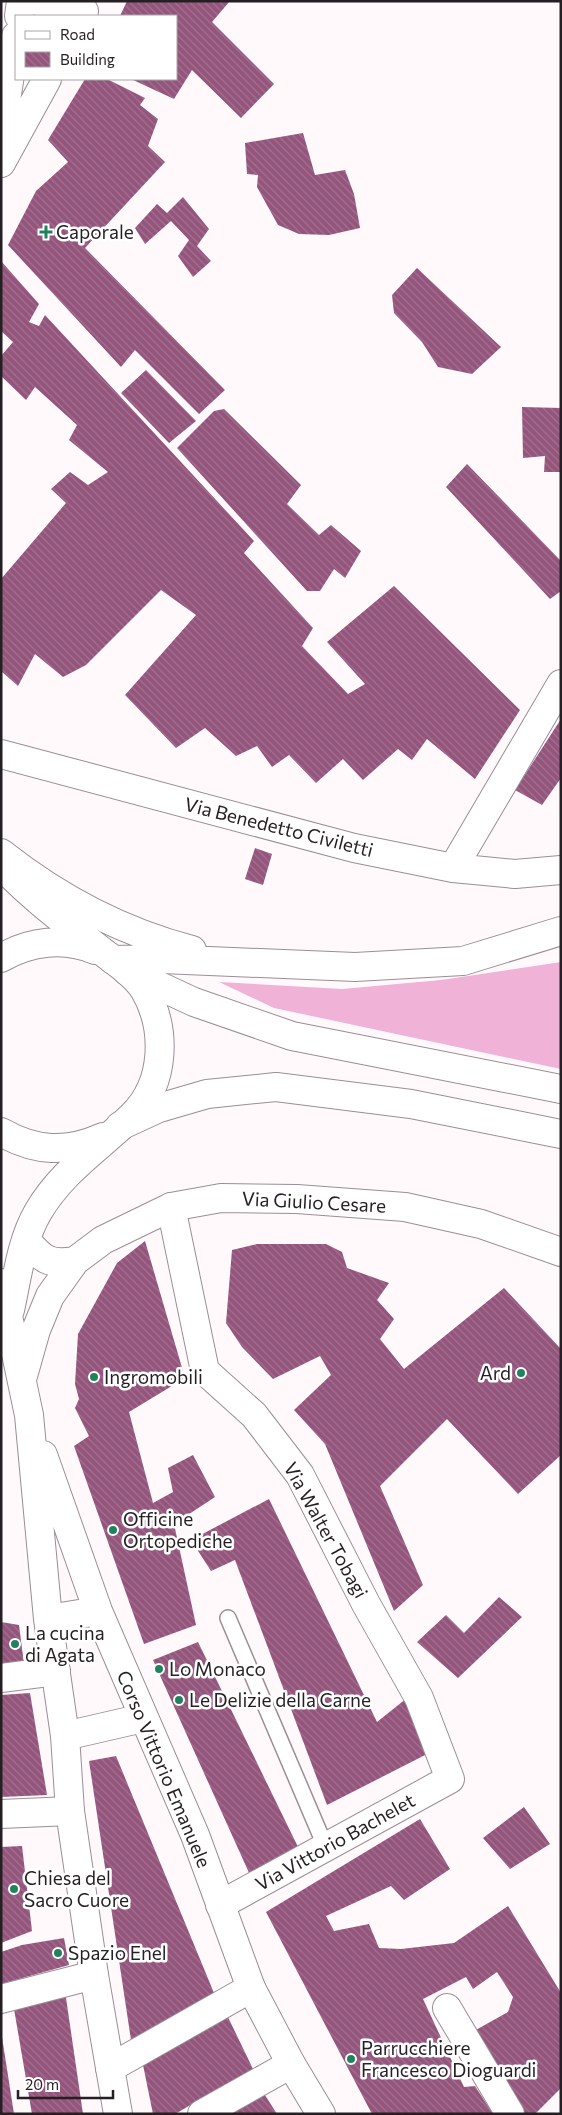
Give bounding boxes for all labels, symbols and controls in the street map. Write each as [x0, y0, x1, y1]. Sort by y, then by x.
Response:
legend [15, 15, 178, 80]
text: Road [60, 25, 95, 43]
text: Building [60, 50, 115, 68]
place label: Caporale [56, 220, 134, 243]
marker: Caporale [40, 226, 52, 238]
street label: Via Benedetto Civiletti [182, 792, 376, 861]
street label: Via Giulio Cesare [241, 1186, 387, 1217]
place label: Ard [480, 1361, 511, 1384]
place label: Ingromobili [104, 1365, 203, 1388]
marker: Ard [515, 1367, 527, 1379]
marker: Ingromobili [88, 1371, 100, 1383]
street label: Via Walter Tobagi [280, 1458, 373, 1602]
place label: Officine Ortopediche [123, 1507, 233, 1552]
marker: Officine Ortopediche [107, 1524, 119, 1536]
place label: La cucina di Agata [25, 1621, 105, 1666]
marker: La cucina di Agata [9, 1638, 21, 1650]
place label: Lo Monaco [169, 1657, 266, 1680]
marker: Lo Monaco [153, 1663, 165, 1675]
street label: Corso Vittorio Emanuele [113, 1667, 216, 1871]
place label: Le Delizie della Carne [189, 1688, 371, 1711]
marker: Le Delizie della Carne [173, 1694, 185, 1706]
street label: Via Vittorio Bachelet [251, 1788, 419, 1895]
place label: Chiesa del Sacro Cuore [24, 1866, 129, 1911]
marker: Chiesa del Sacro Cuore [8, 1883, 20, 1895]
place label: Spazio Enel [68, 1941, 167, 1964]
marker: Spazio Enel [52, 1947, 64, 1959]
place label: Parrucchiere Francesco Dioguardi [361, 2036, 537, 2081]
marker: Parrucchiere Francesco Dioguardi [345, 2053, 357, 2065]
scale bar [18, 2068, 112, 2100]
text: 20 m [25, 2075, 59, 2093]

